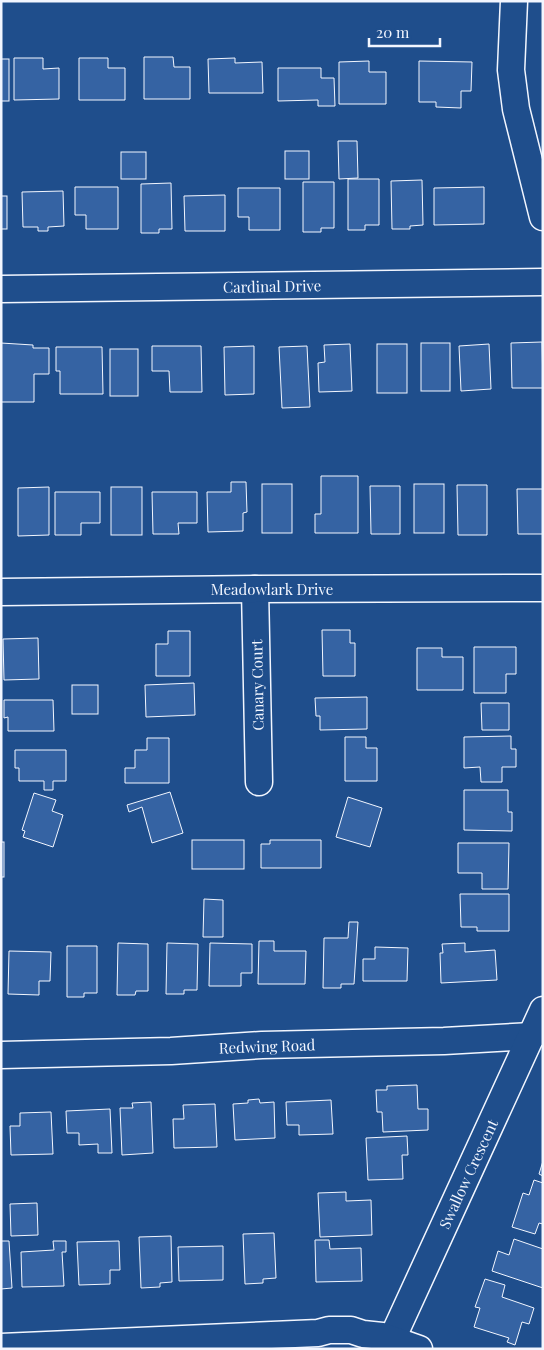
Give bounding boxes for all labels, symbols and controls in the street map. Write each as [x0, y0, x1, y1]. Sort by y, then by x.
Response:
scale bar [369, 15, 440, 47]
text: 20 m [376, 22, 410, 42]
street label: Cardinal Drive [223, 275, 321, 297]
street label: Meadowlark Drive [211, 579, 333, 599]
street label: Canary Court [246, 639, 268, 731]
street label: Redwing Road [218, 1034, 316, 1058]
street label: Swallow Crescent [434, 1115, 502, 1232]

